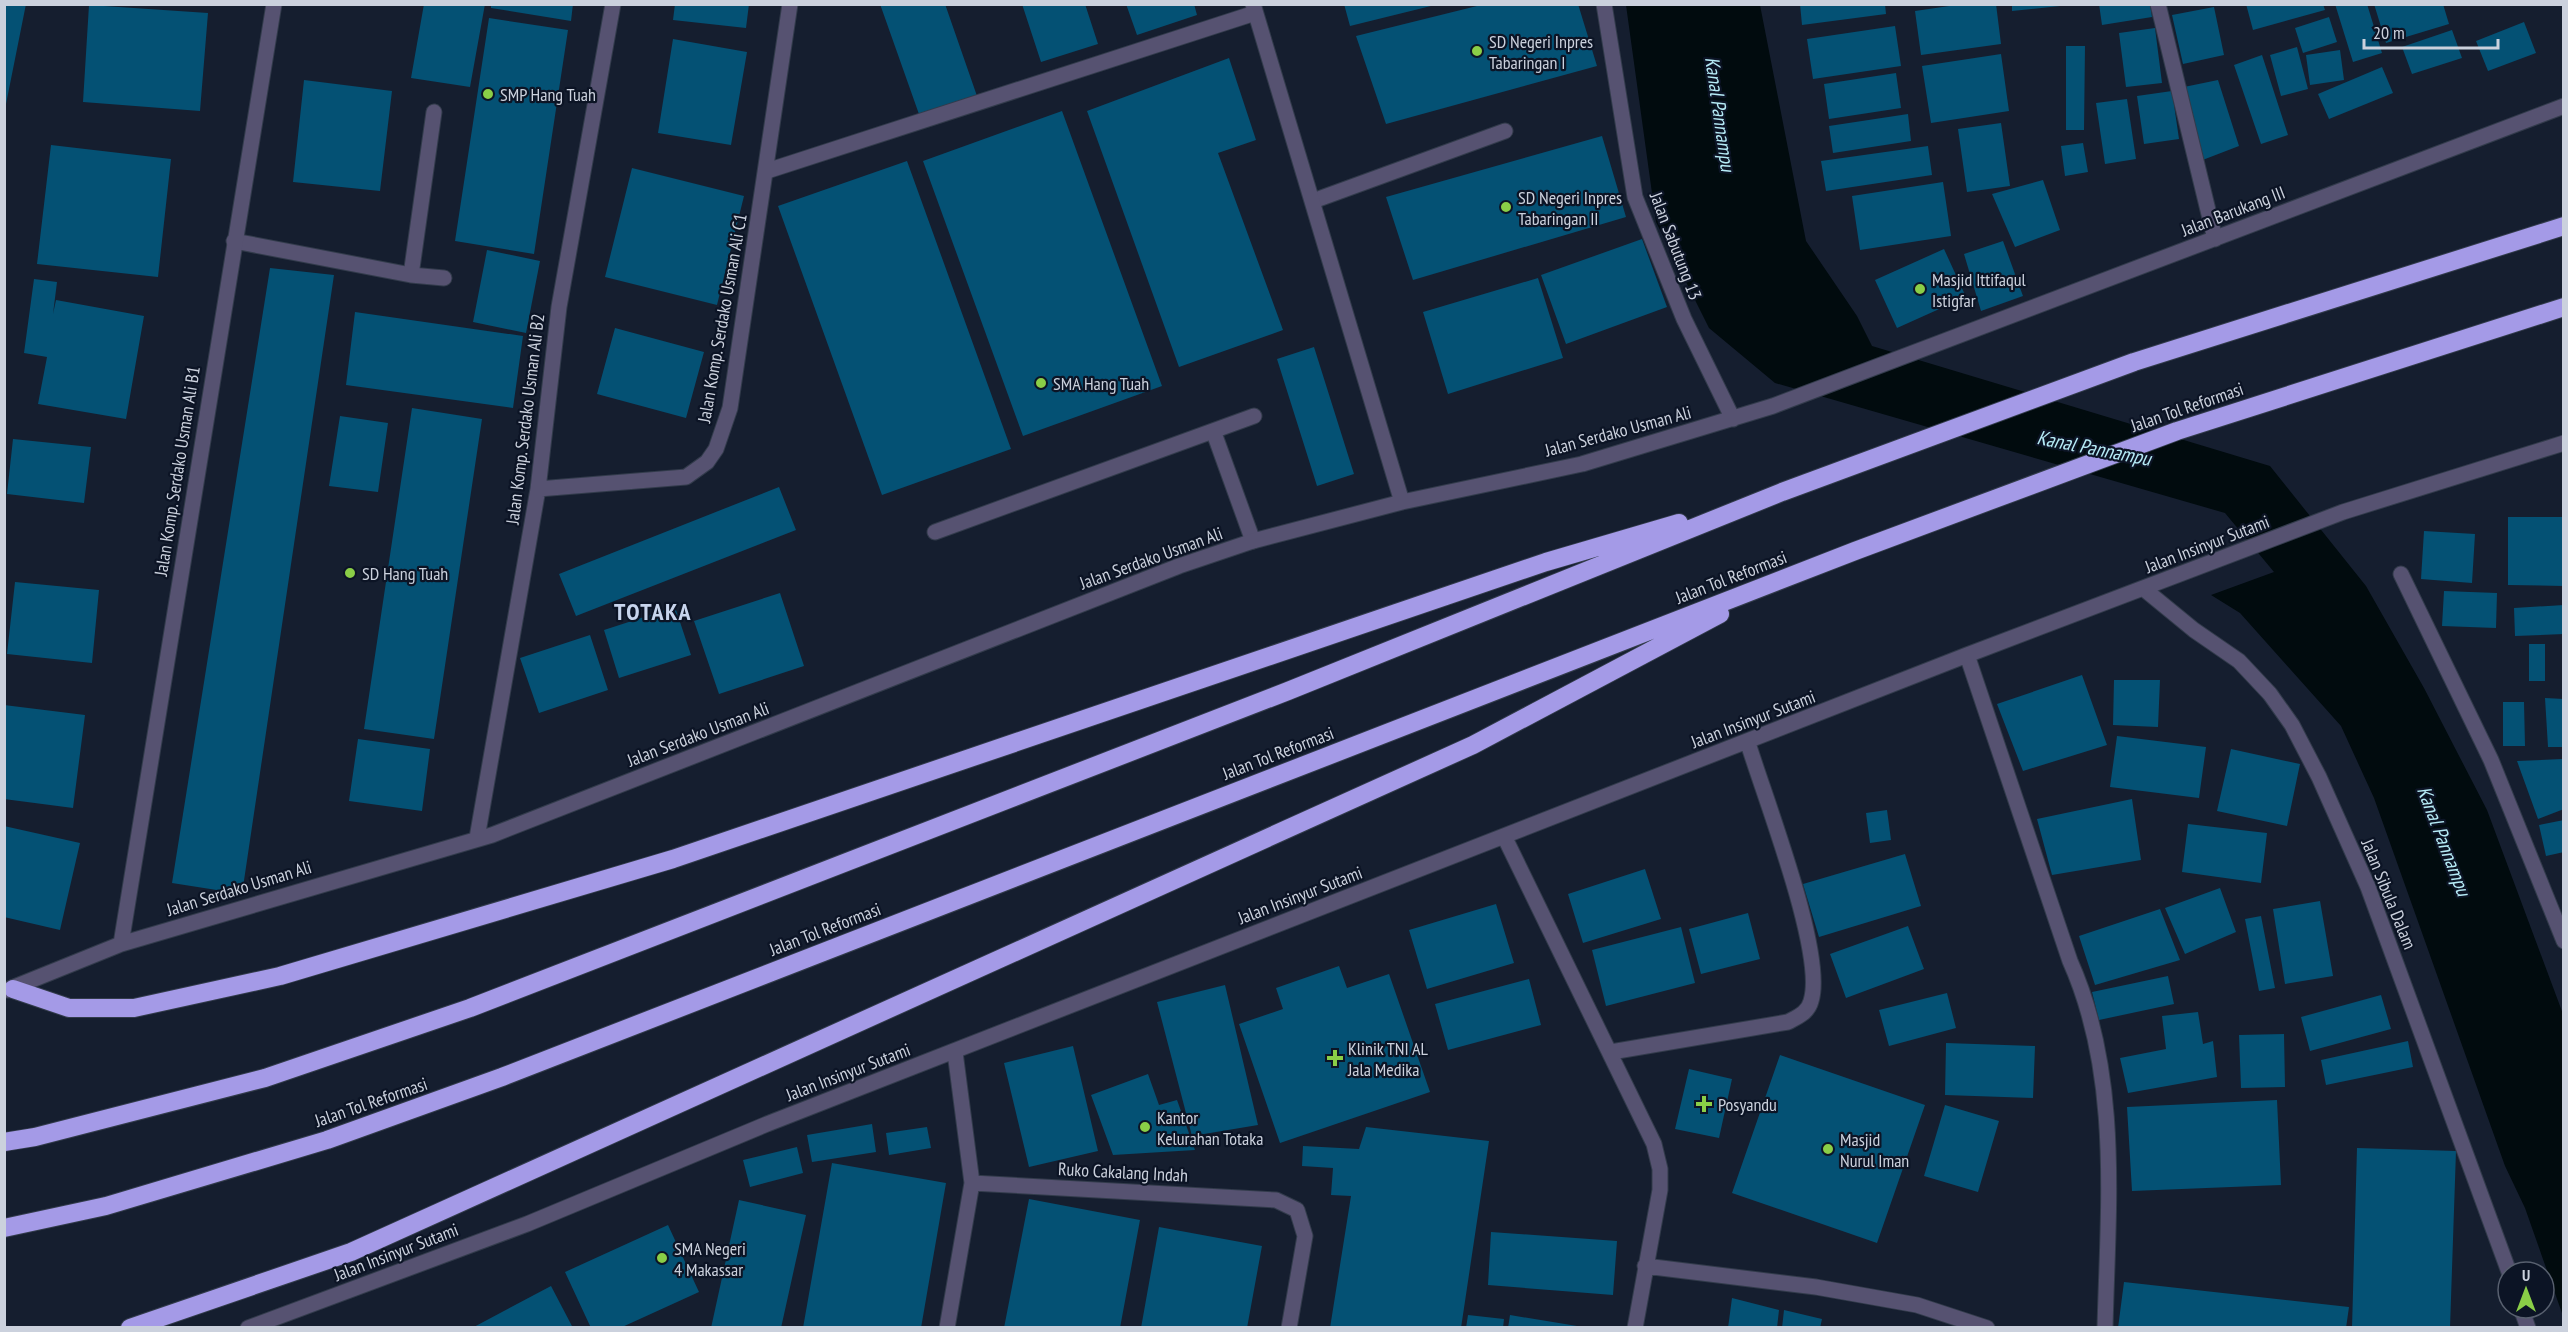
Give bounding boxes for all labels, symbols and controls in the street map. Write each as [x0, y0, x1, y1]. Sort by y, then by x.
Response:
scale bar [2364, 12, 2498, 50]
text: 20 m [2373, 21, 2405, 44]
place label: SD Negeri Inpres Tabaringan I [1489, 30, 1593, 74]
marker: SD Negeri Inpres Tabaringan I [1470, 44, 1484, 58]
water label: Kanal Pannampu [1699, 55, 1741, 174]
place label: SMP Hang Tuah [500, 83, 596, 106]
marker: SMP Hang Tuah [481, 87, 495, 101]
street label: Jalan Barukang III [2177, 181, 2288, 242]
place label: SD Negeri Inpres Tabaringan II [1518, 186, 1622, 230]
street label: Jalan Sabutung 13 [1645, 188, 1707, 303]
marker: SD Negeri Inpres Tabaringan II [1499, 200, 1513, 214]
street label: Jalan Komp. Serdako Usman Ali C1 [692, 212, 752, 425]
place label: Masjid Ittifaqul Istigfar [1932, 268, 2027, 312]
marker: Masjid Ittifaqul Istigfar [1913, 282, 1927, 296]
street label: Jalan Komp. Serdako Usman Ali B2 [501, 312, 549, 527]
street label: Jalan Komp. Serdako Usman Ali B1 [149, 364, 205, 578]
place label: SMA Hang Tuah [1053, 372, 1149, 395]
marker: SMA Hang Tuah [1034, 376, 1048, 390]
street label: Jalan Tol Reformasi [2127, 377, 2246, 437]
street label: Jalan Serdako Usman Ali [1541, 400, 1694, 462]
water label: Kanal Pannampu [2035, 424, 2154, 472]
street label: Jalan Insinyur Sutami [2141, 510, 2272, 579]
street label: Jalan Serdako Usman Ali [1075, 521, 1226, 595]
street label: Jalan Tol Reformasi [1671, 545, 1790, 609]
place label: SD Hang Tuah [362, 562, 448, 585]
marker: SD Hang Tuah [343, 566, 357, 580]
district label: TOTAKA [614, 596, 692, 627]
street label: Jalan Insinyur Sutami [1687, 685, 1818, 754]
street label: Jalan Serdako Usman Ali [623, 696, 772, 772]
street label: Jalan Tol Reformasi [1218, 721, 1337, 785]
water label: Kanal Pannampu [2411, 782, 2477, 901]
street label: Jalan Sibula Dalam [2356, 835, 2422, 952]
street label: Jalan Serdako Usman Ali [163, 855, 314, 921]
street label: Jalan Insinyur Sutami [1234, 861, 1365, 930]
street label: Jalan Tol Reformasi [765, 897, 884, 961]
place label: Klinik TNI AL Jala Medika [1347, 1037, 1428, 1081]
street label: Jalan Insinyur Sutami [782, 1038, 913, 1107]
marker: Klinik TNI AL Jala Medika [1326, 1049, 1344, 1067]
street label: Jalan Tol Reformasi [311, 1072, 430, 1132]
place label: Posyandu [1718, 1093, 1777, 1116]
marker: Posyandu [1695, 1095, 1713, 1113]
place label: Kantor Kelurahan Totaka [1157, 1106, 1263, 1150]
marker: Kantor Kelurahan Totaka [1138, 1120, 1152, 1134]
place label: Masjid Nurul Iman [1840, 1128, 1909, 1172]
marker: Masjid Nurul Iman [1821, 1142, 1835, 1156]
street label: Ruko Cakalang Indah [1057, 1157, 1189, 1187]
street label: Jalan Insinyur Sutami [330, 1218, 461, 1287]
place label: SMA Negeri 4 Makassar [674, 1237, 746, 1281]
marker: SMA Negeri 4 Makassar [655, 1251, 669, 1265]
north arrow [2496, 1260, 2556, 1320]
text: U [2522, 1265, 2530, 1285]

